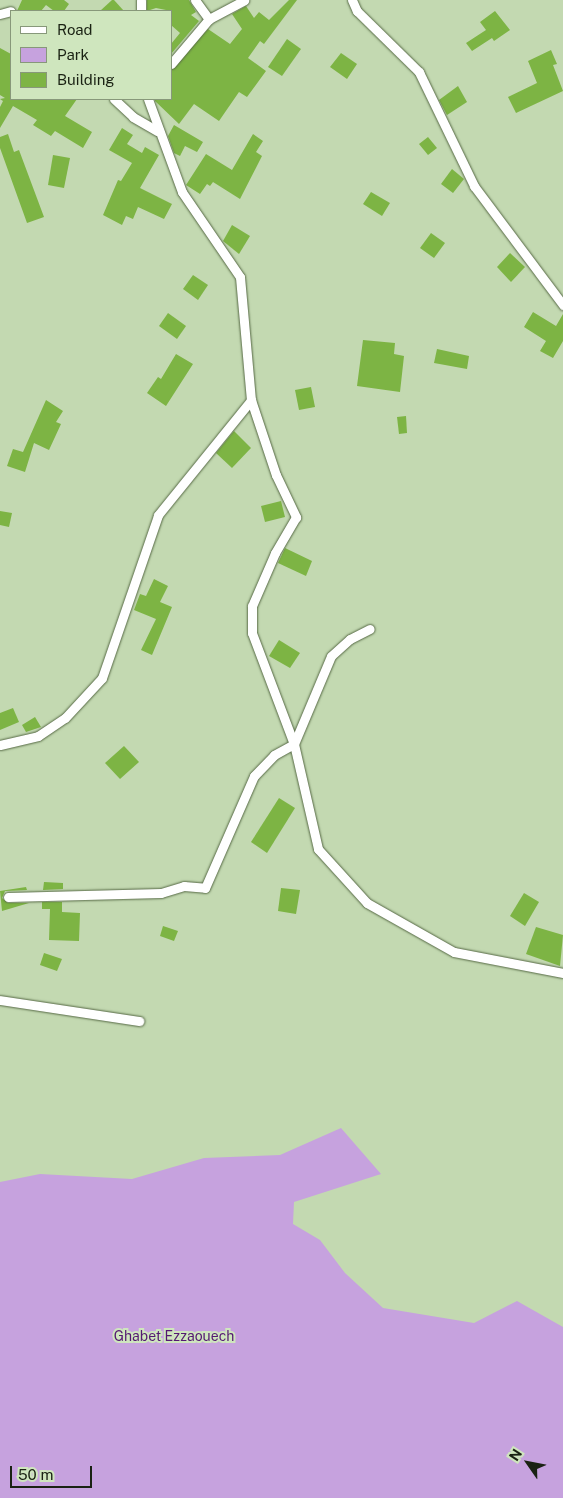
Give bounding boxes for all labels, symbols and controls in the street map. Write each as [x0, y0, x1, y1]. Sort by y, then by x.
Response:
legend [10, 10, 172, 100]
text: Road [57, 21, 93, 38]
text: Park [57, 46, 89, 63]
text: Building [57, 71, 115, 88]
park label: Ghabet Ezzaouech [114, 1328, 234, 1344]
north arrow [503, 1438, 553, 1488]
text: N [506, 1446, 525, 1464]
scale bar [12, 1456, 95, 1488]
text: 50 m [18, 1466, 53, 1483]

